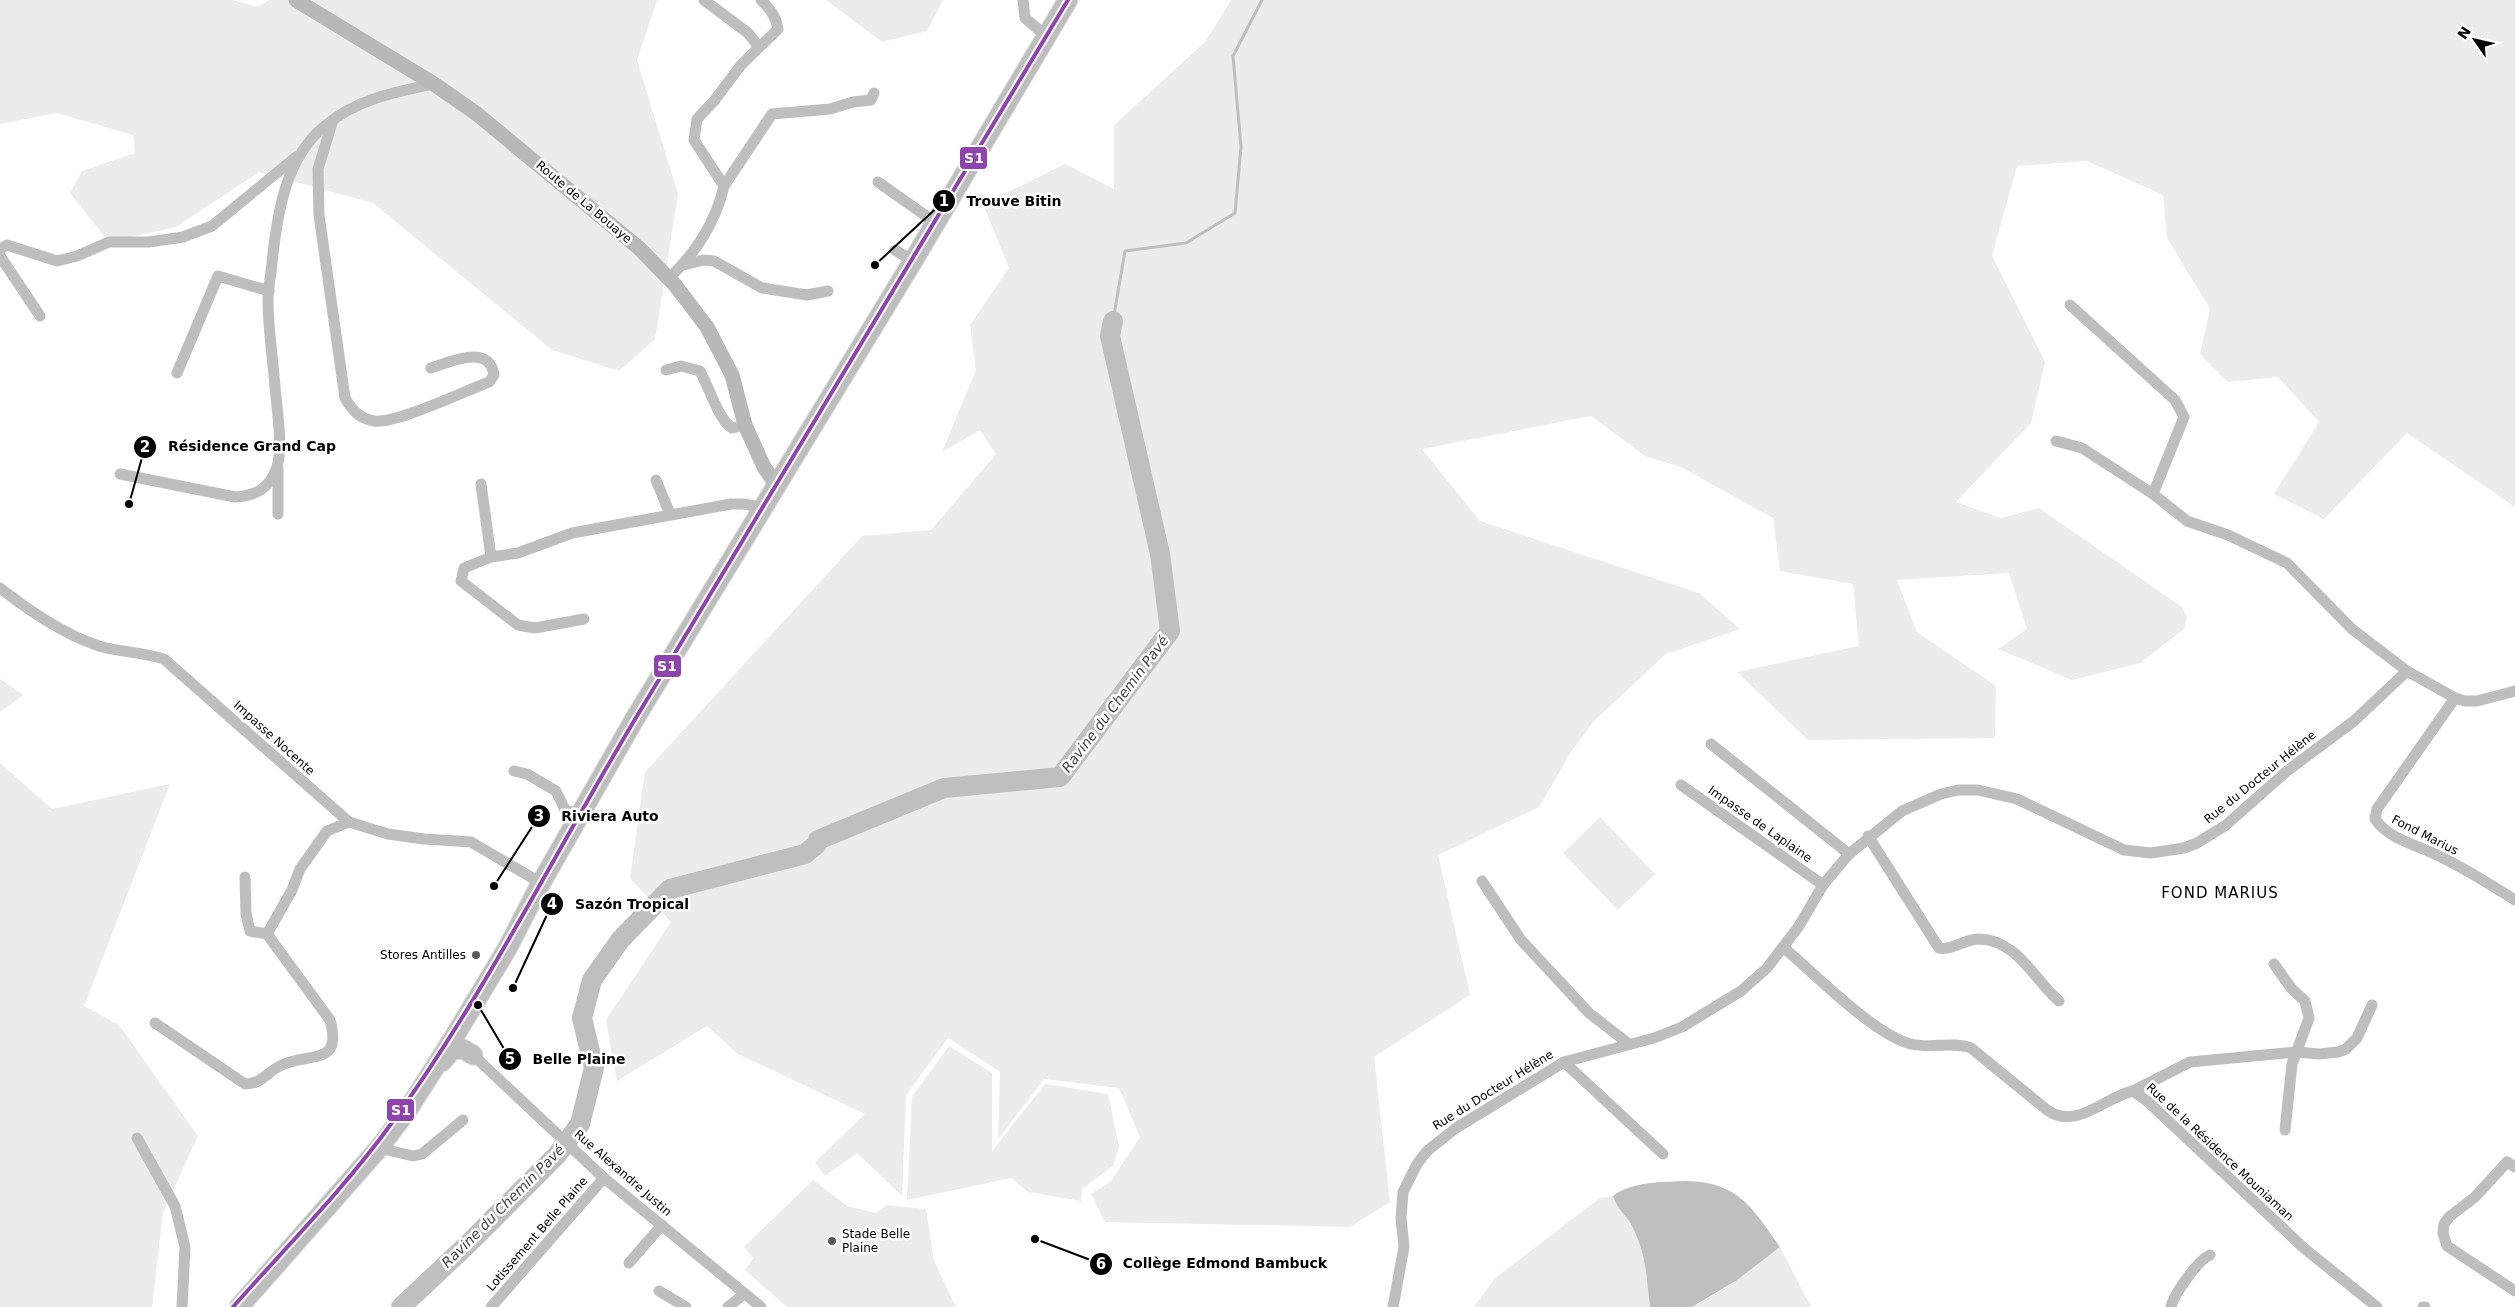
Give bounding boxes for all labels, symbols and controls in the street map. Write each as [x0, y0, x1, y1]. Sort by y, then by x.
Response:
north arrow [2450, 15, 2500, 65]
text: N [2454, 23, 2474, 42]
line badge: S1 [959, 146, 988, 170]
text: S1 [964, 150, 984, 166]
street label: Route de La Bouaye [533, 158, 635, 246]
callout: Trouve Bitin [931, 187, 1071, 216]
text: 1 [939, 192, 949, 210]
text: Trouve Bitin [967, 193, 1061, 209]
callout: Résidence Grand Cap [133, 432, 346, 461]
text: 2 [140, 438, 150, 456]
text: Résidence Grand Cap [168, 438, 336, 454]
water label: Ravine du Chemin Pavé [1058, 632, 1172, 775]
line badge: S1 [653, 654, 682, 678]
text: S1 [657, 658, 677, 674]
street label: Impasse Nocente [231, 698, 317, 778]
street label: Rue du Docteur Hélène [2201, 728, 2319, 826]
street label: Impasse de Laplaine [1705, 783, 1815, 865]
callout: Riviera Auto [526, 802, 669, 831]
text: 3 [534, 807, 544, 825]
text: Riviera Auto [561, 808, 659, 824]
street label: Fond Marius [2389, 812, 2461, 858]
district label: FOND MARIUS [2161, 884, 2279, 902]
callout: Sazón Tropical [540, 889, 699, 918]
text: 4 [547, 895, 557, 913]
text: Sazón Tropical [575, 896, 689, 912]
place label: Stores Antilles [380, 948, 466, 962]
marker: Stores Antilles [470, 949, 482, 961]
callout: Belle Plaine [498, 1044, 636, 1073]
street label: Rue du Docteur Hélène [1430, 1047, 1556, 1133]
text: 5 [505, 1050, 515, 1068]
text: Belle Plaine [533, 1051, 625, 1067]
street label: Rue de la Résidence Mouniaman [2144, 1080, 2296, 1224]
line badge: S1 [386, 1098, 415, 1122]
text: S1 [391, 1102, 411, 1118]
street label: Rue Alexandre Justin [572, 1127, 674, 1219]
water label: Ravine du Chemin Pavé [438, 1141, 568, 1271]
street label: Lotissement Belle Plaine [484, 1174, 590, 1294]
place label: Stade Belle Plaine [842, 1227, 910, 1255]
marker: Stade Belle Plaine [826, 1235, 838, 1247]
callout: Collège Edmond Bambuck [1088, 1249, 1337, 1278]
text: 6 [1096, 1255, 1106, 1273]
text: Collège Edmond Bambuck [1123, 1255, 1328, 1271]

